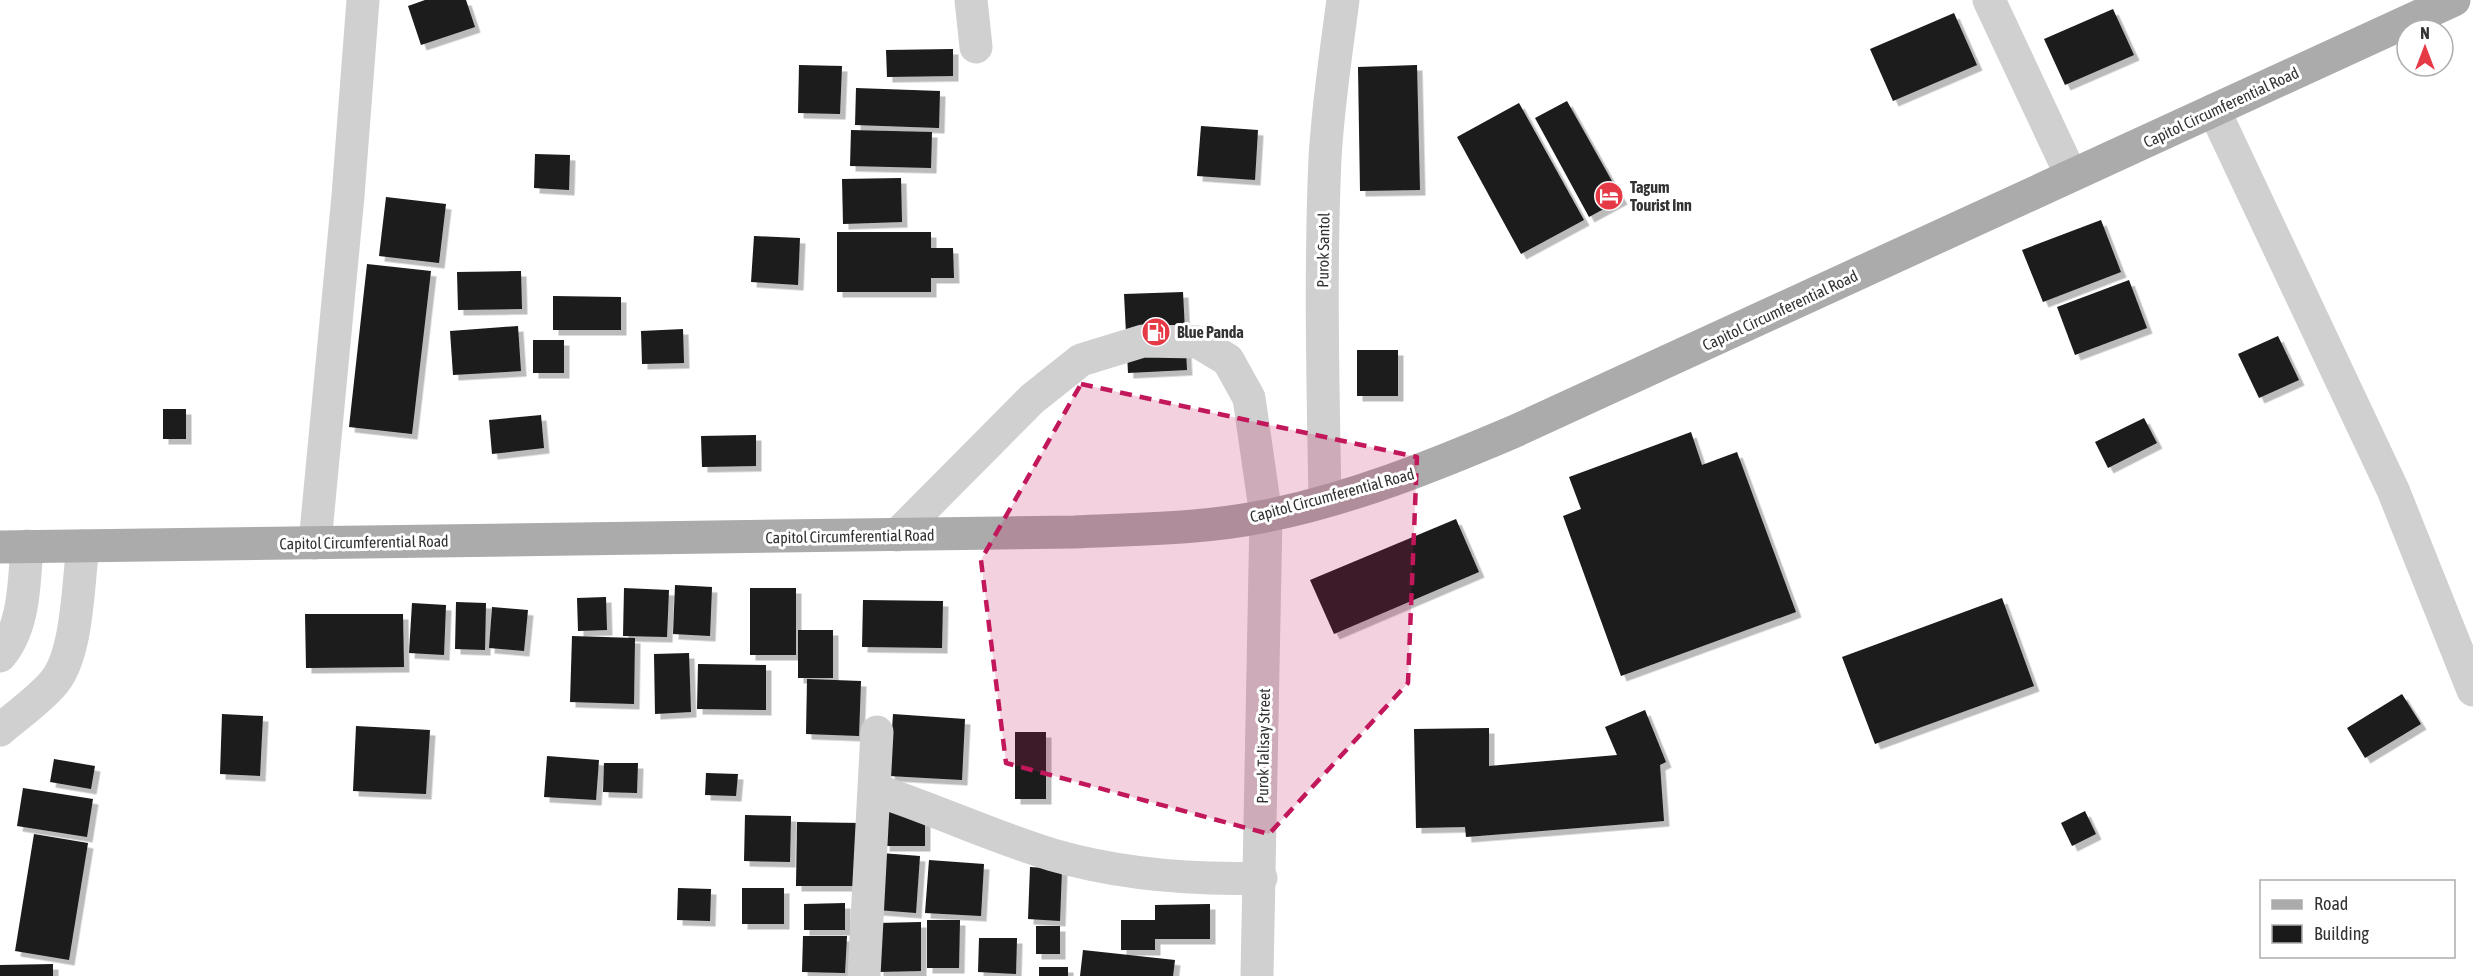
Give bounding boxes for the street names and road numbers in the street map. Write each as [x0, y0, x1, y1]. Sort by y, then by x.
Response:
street label: Capitol Circumferential Road [2141, 63, 2302, 152]
street label: Purok Santol [1313, 212, 1333, 288]
street label: Capitol Circumferential Road [1700, 266, 1861, 355]
street label: Capitol Circumferential Road [1248, 464, 1416, 527]
street label: Capitol Circumferential Road [765, 526, 935, 547]
street label: Capitol Circumferential Road [279, 532, 449, 553]
street label: Purok Talisay Street [1253, 688, 1274, 804]

